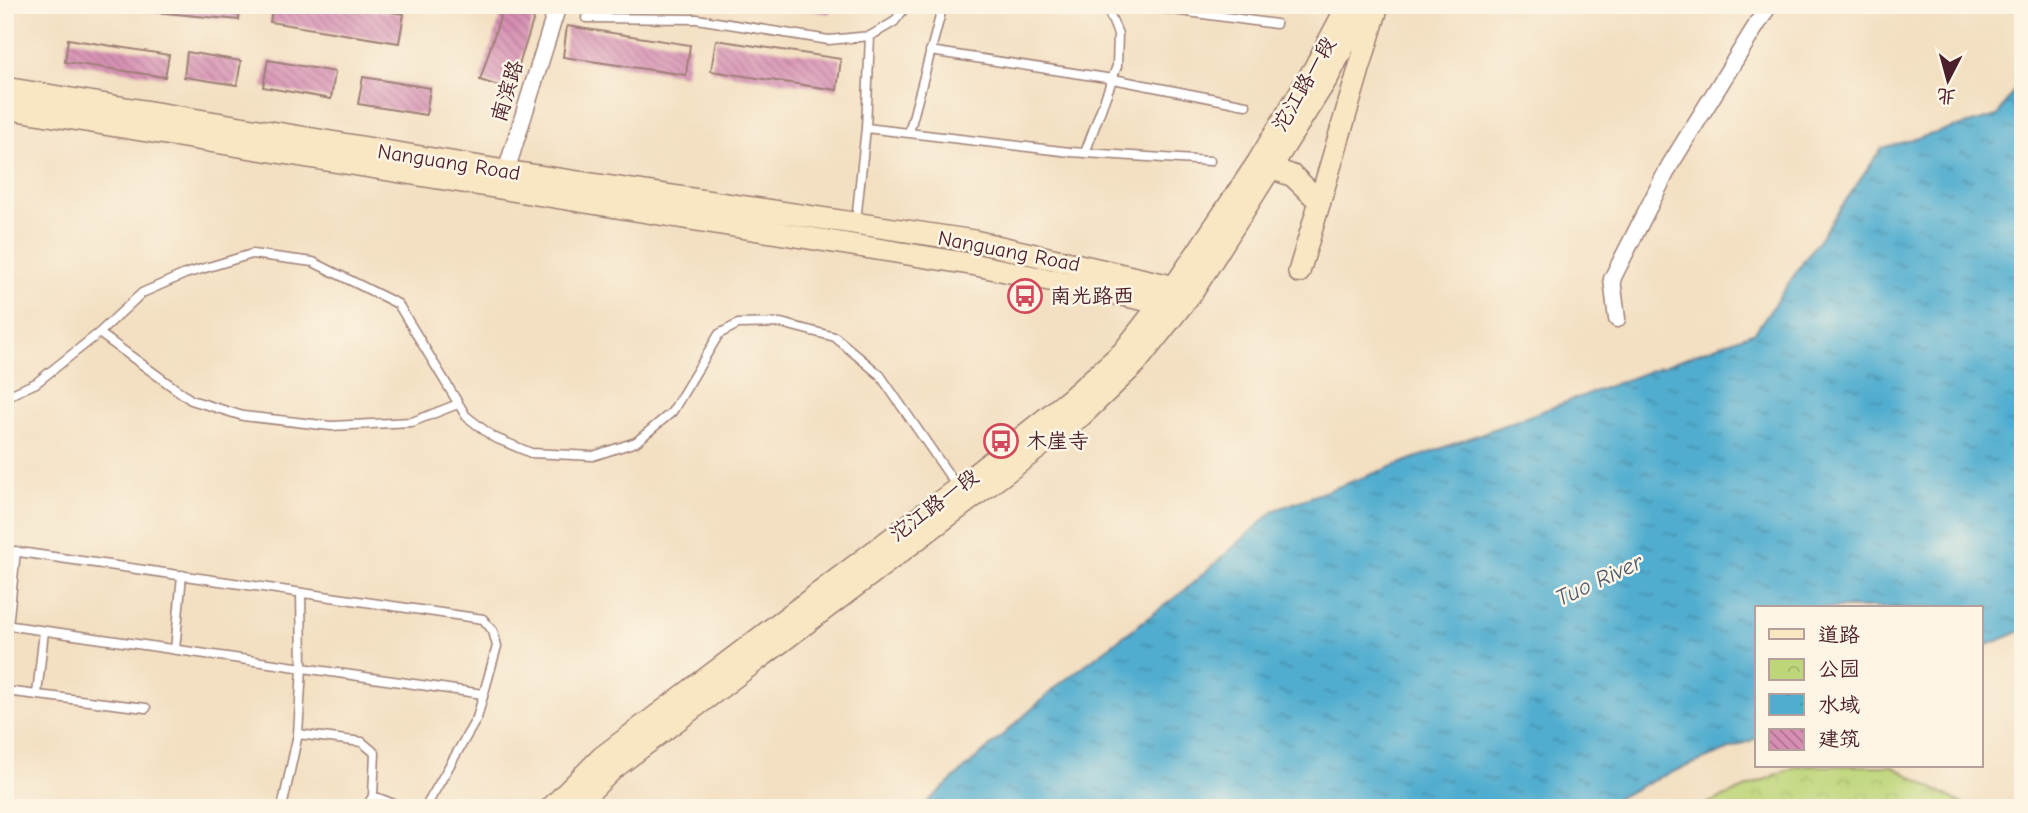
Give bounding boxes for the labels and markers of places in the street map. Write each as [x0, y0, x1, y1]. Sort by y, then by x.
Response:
bus stop icon: 南光路西 [1006, 277, 1044, 315]
place label: 南光路西 [1050, 284, 1134, 308]
bus stop icon: 木崖寺 [982, 422, 1020, 460]
place label: 木崖寺 [1026, 429, 1089, 453]

